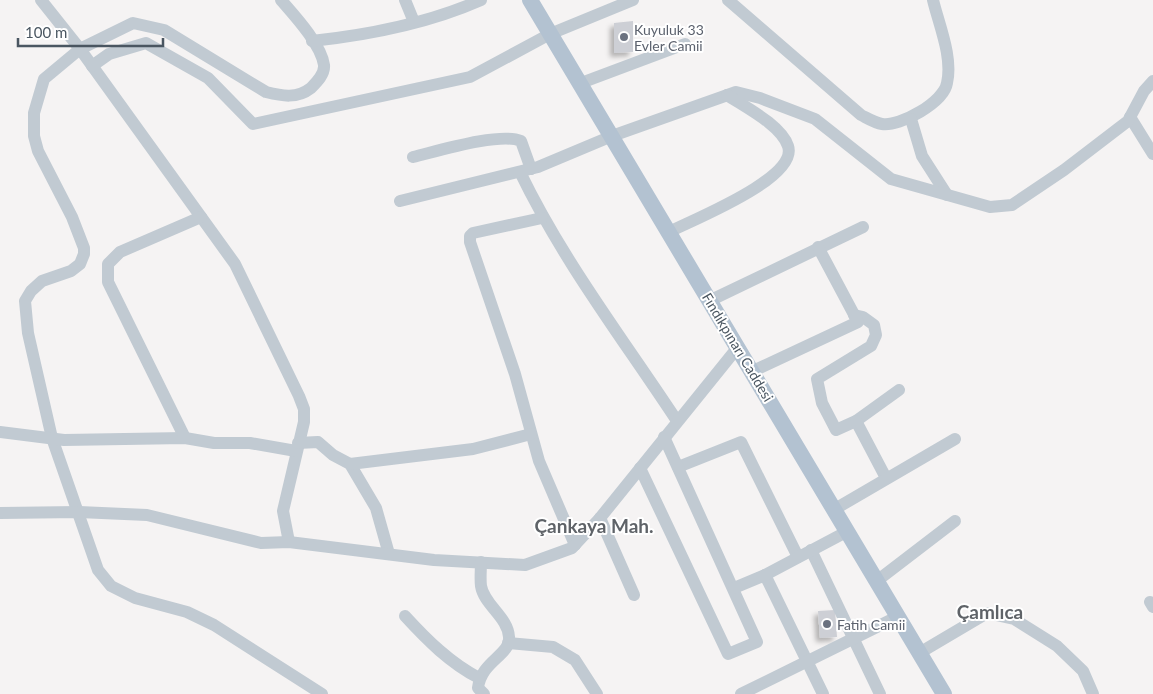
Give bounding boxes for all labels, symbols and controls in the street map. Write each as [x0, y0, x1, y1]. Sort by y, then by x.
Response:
scale bar [18, 15, 162, 47]
place label: Kuyuluk 33 Evler Camii [634, 21, 704, 54]
text: 100 m [25, 23, 67, 41]
marker: Kuyuluk 33 Evler Camii [618, 31, 630, 43]
street label: Fındıkpınarı Caddesi [699, 290, 777, 404]
district label: Çankaya Mah. [534, 514, 654, 537]
district label: Çamlıca [957, 600, 1023, 623]
place label: Fatih Camii [837, 616, 905, 633]
marker: Fatih Camii [821, 618, 833, 630]

